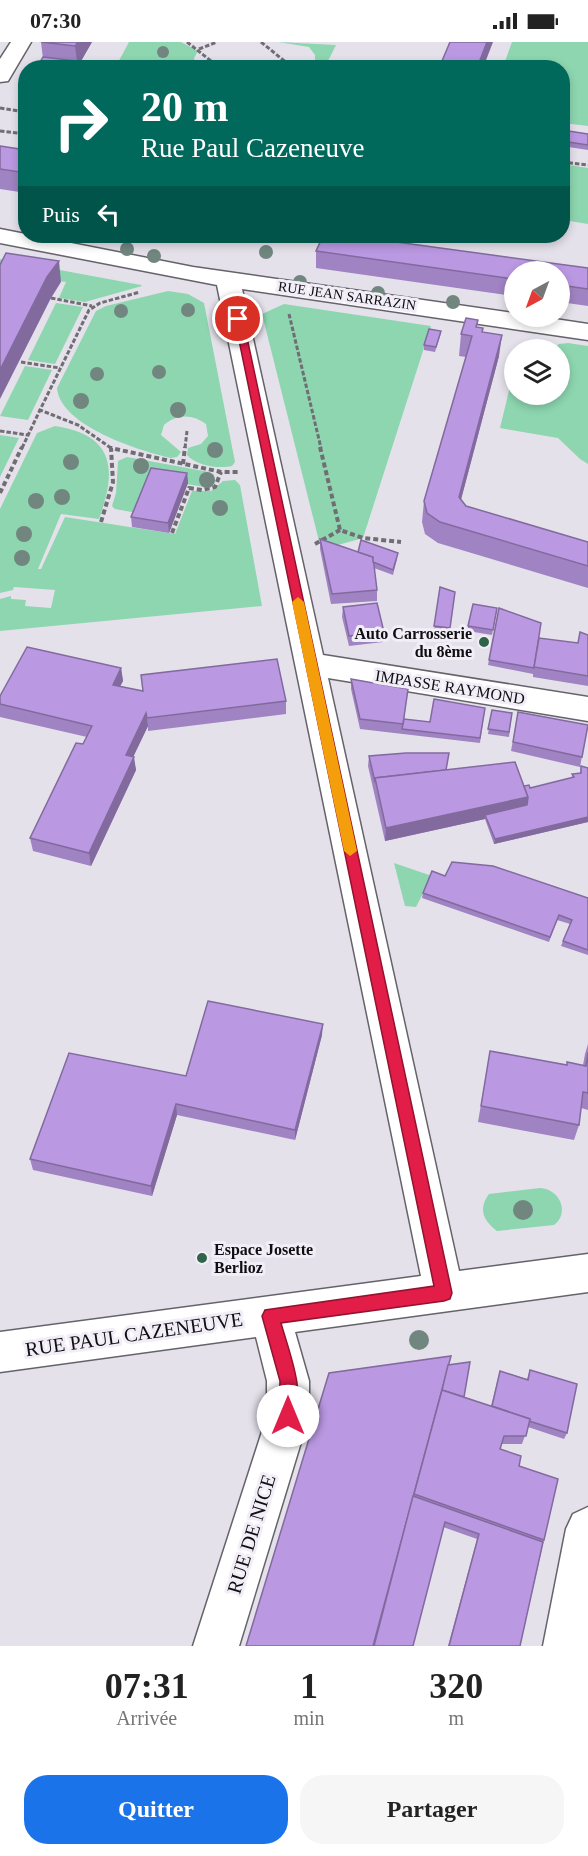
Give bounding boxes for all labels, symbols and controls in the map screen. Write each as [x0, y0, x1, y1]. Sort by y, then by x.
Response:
text: 07:30 [30, 8, 81, 33]
icon: right [42, 84, 120, 162]
text: 20 m [141, 84, 229, 130]
text: Rue Paul Cazeneuve [141, 133, 364, 163]
icon: left [92, 198, 125, 231]
text: Puis [42, 202, 80, 227]
north arrow [504, 261, 570, 327]
map controls [504, 261, 570, 405]
street label: RUE JEAN SARRAZIN [277, 279, 417, 313]
pin [212, 293, 263, 344]
icon: arrive [221, 302, 254, 335]
button: layers [504, 339, 570, 405]
place label: Auto Carrosserie du 8ème [355, 625, 472, 660]
marker: Auto Carrosserie du 8ème [477, 635, 491, 649]
street label: IMPASSE RAYMOND [374, 667, 526, 707]
place label: Espace Josette Berlioz [214, 1241, 313, 1276]
marker: Espace Josette Berlioz [195, 1251, 209, 1265]
street label: RUE PAUL CAZENEUVE [24, 1308, 244, 1360]
position arrow [256, 1384, 320, 1448]
street label: RUE DE NICE [222, 1472, 280, 1596]
text: 07:31 [105, 1666, 189, 1706]
text: 1 [300, 1666, 318, 1706]
text: 320 [429, 1666, 483, 1706]
text: Arrivée [116, 1707, 177, 1729]
text: min [293, 1707, 325, 1729]
text: m [449, 1707, 464, 1729]
button: Quitter [24, 1775, 288, 1844]
button: Partager [300, 1775, 564, 1844]

